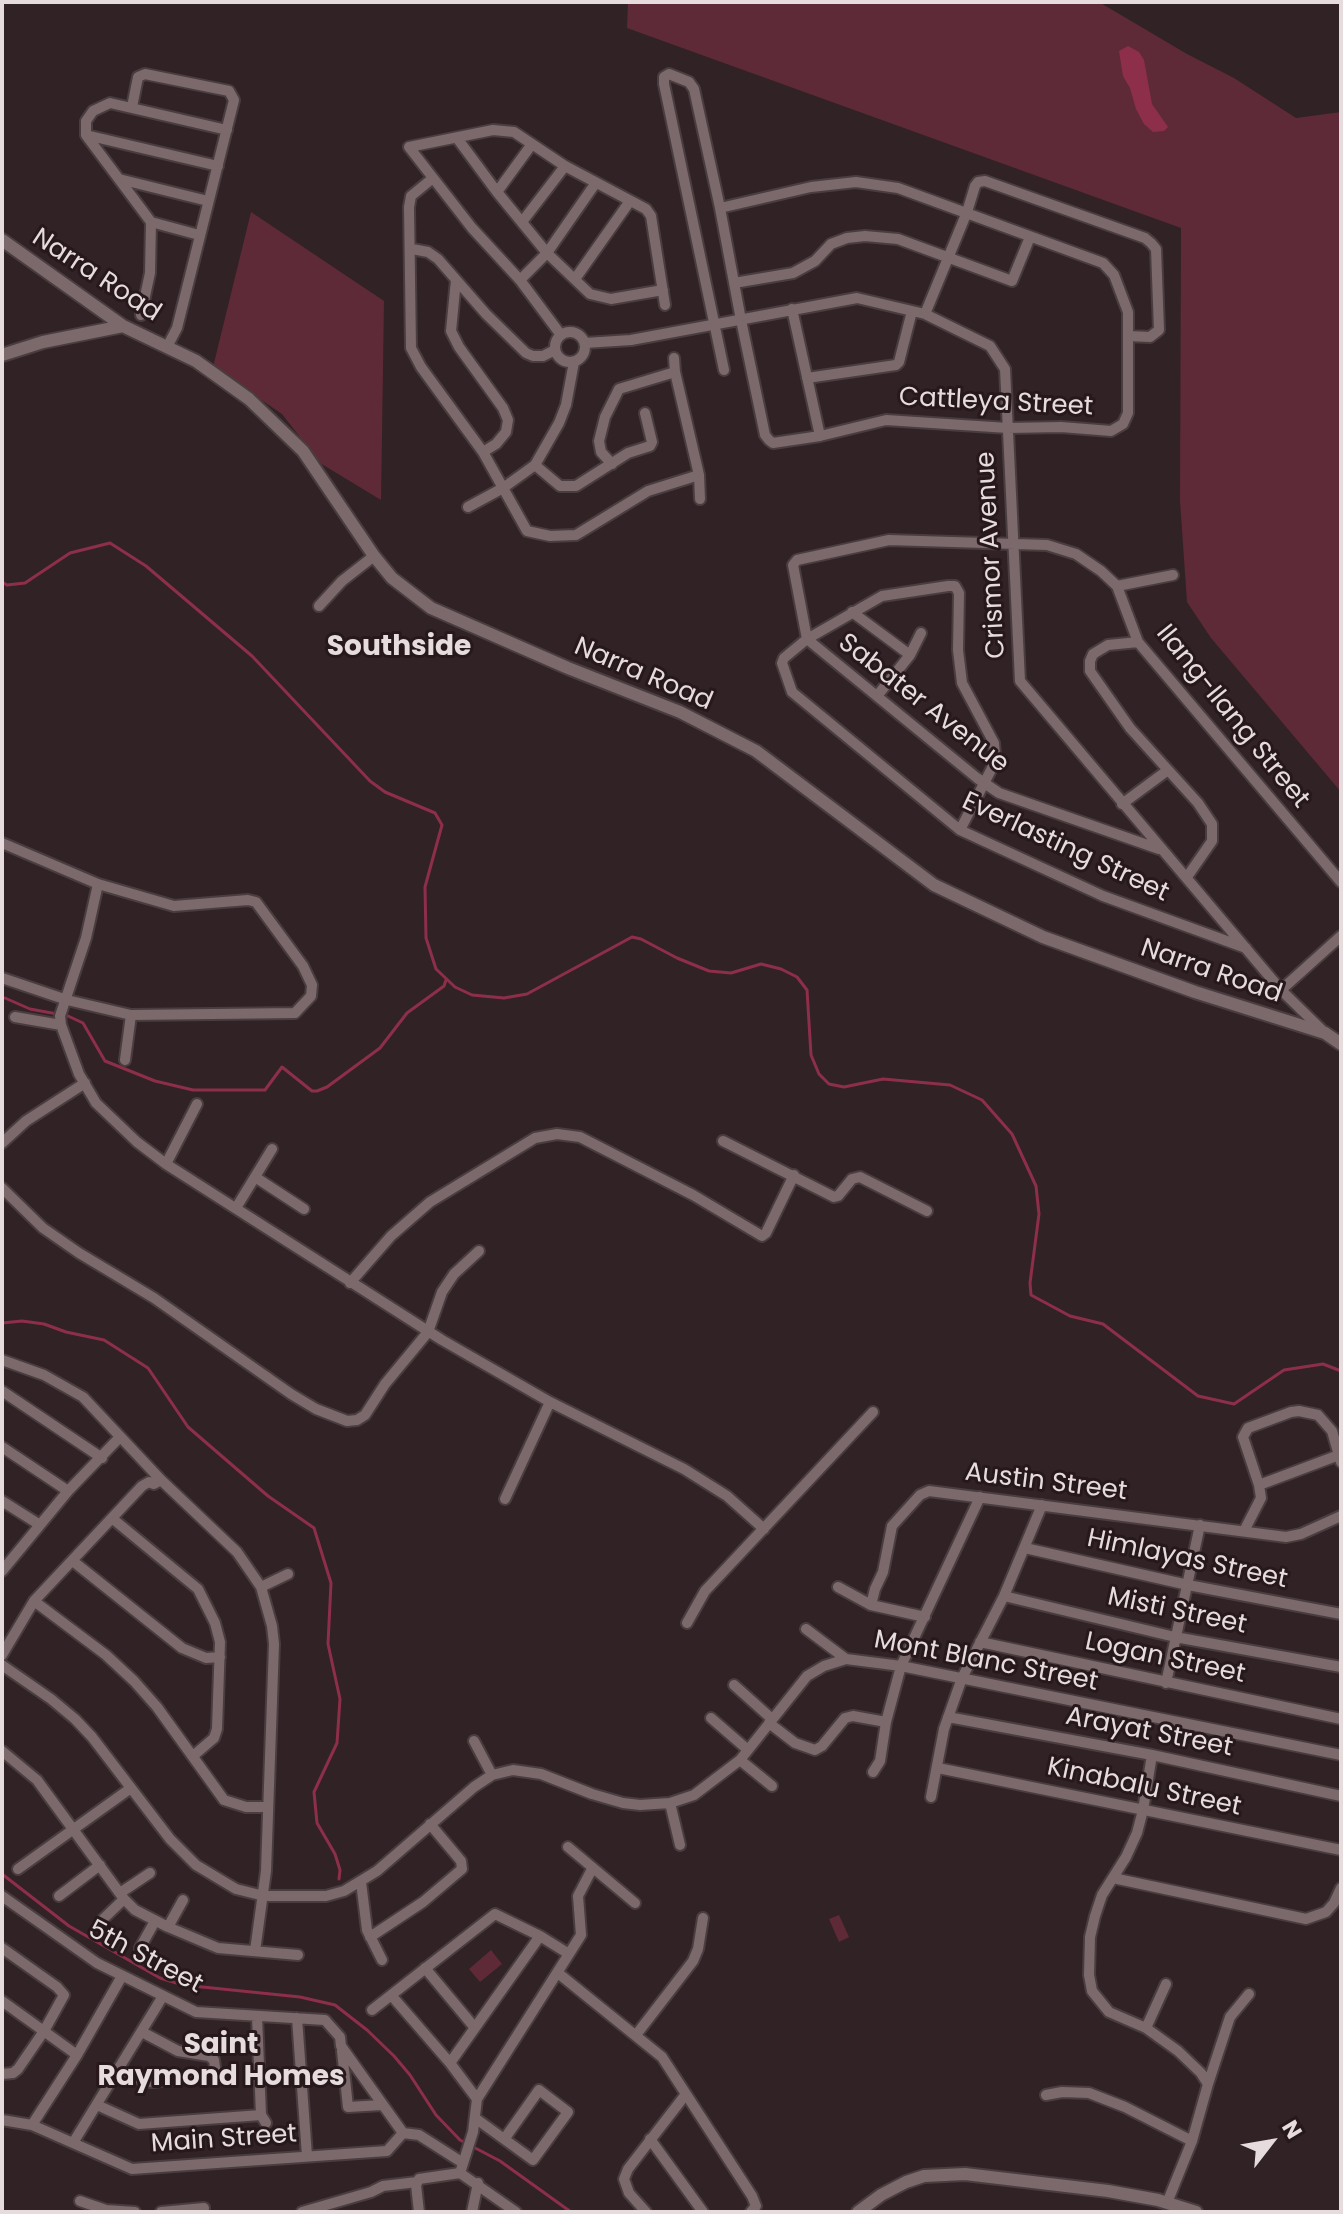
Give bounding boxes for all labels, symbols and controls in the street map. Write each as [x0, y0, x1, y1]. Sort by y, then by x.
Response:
street label: Narra Road [26, 223, 166, 329]
street label: Cattleya Street [898, 382, 1094, 424]
street label: Crismor Avenue [971, 451, 1013, 659]
street label: Ilang-Ilang Street [1149, 619, 1315, 815]
street label: Sabater Avenue [832, 628, 1014, 780]
district label: Southside [327, 631, 471, 665]
street label: Narra Road [569, 632, 717, 718]
street label: Everlasting Street [957, 786, 1173, 910]
street label: Narra Road [1136, 933, 1286, 1011]
street label: Austin Street [963, 1458, 1129, 1508]
street label: Himlayas Street [1084, 1524, 1290, 1596]
street label: Misti Street [1105, 1582, 1249, 1642]
street label: Mont Blanc Street [871, 1625, 1101, 1699]
street label: Logan Street [1082, 1627, 1248, 1691]
street label: Arayat Street [1063, 1702, 1235, 1764]
street label: Kinabalu Street [1044, 1752, 1244, 1824]
street label: 5th Street [82, 1915, 208, 2001]
district label: Saint Raymond Homes [97, 2029, 345, 2095]
north arrow [1231, 2102, 1311, 2182]
text: N [1274, 2114, 1310, 2144]
street label: Main Street [150, 2119, 298, 2161]

